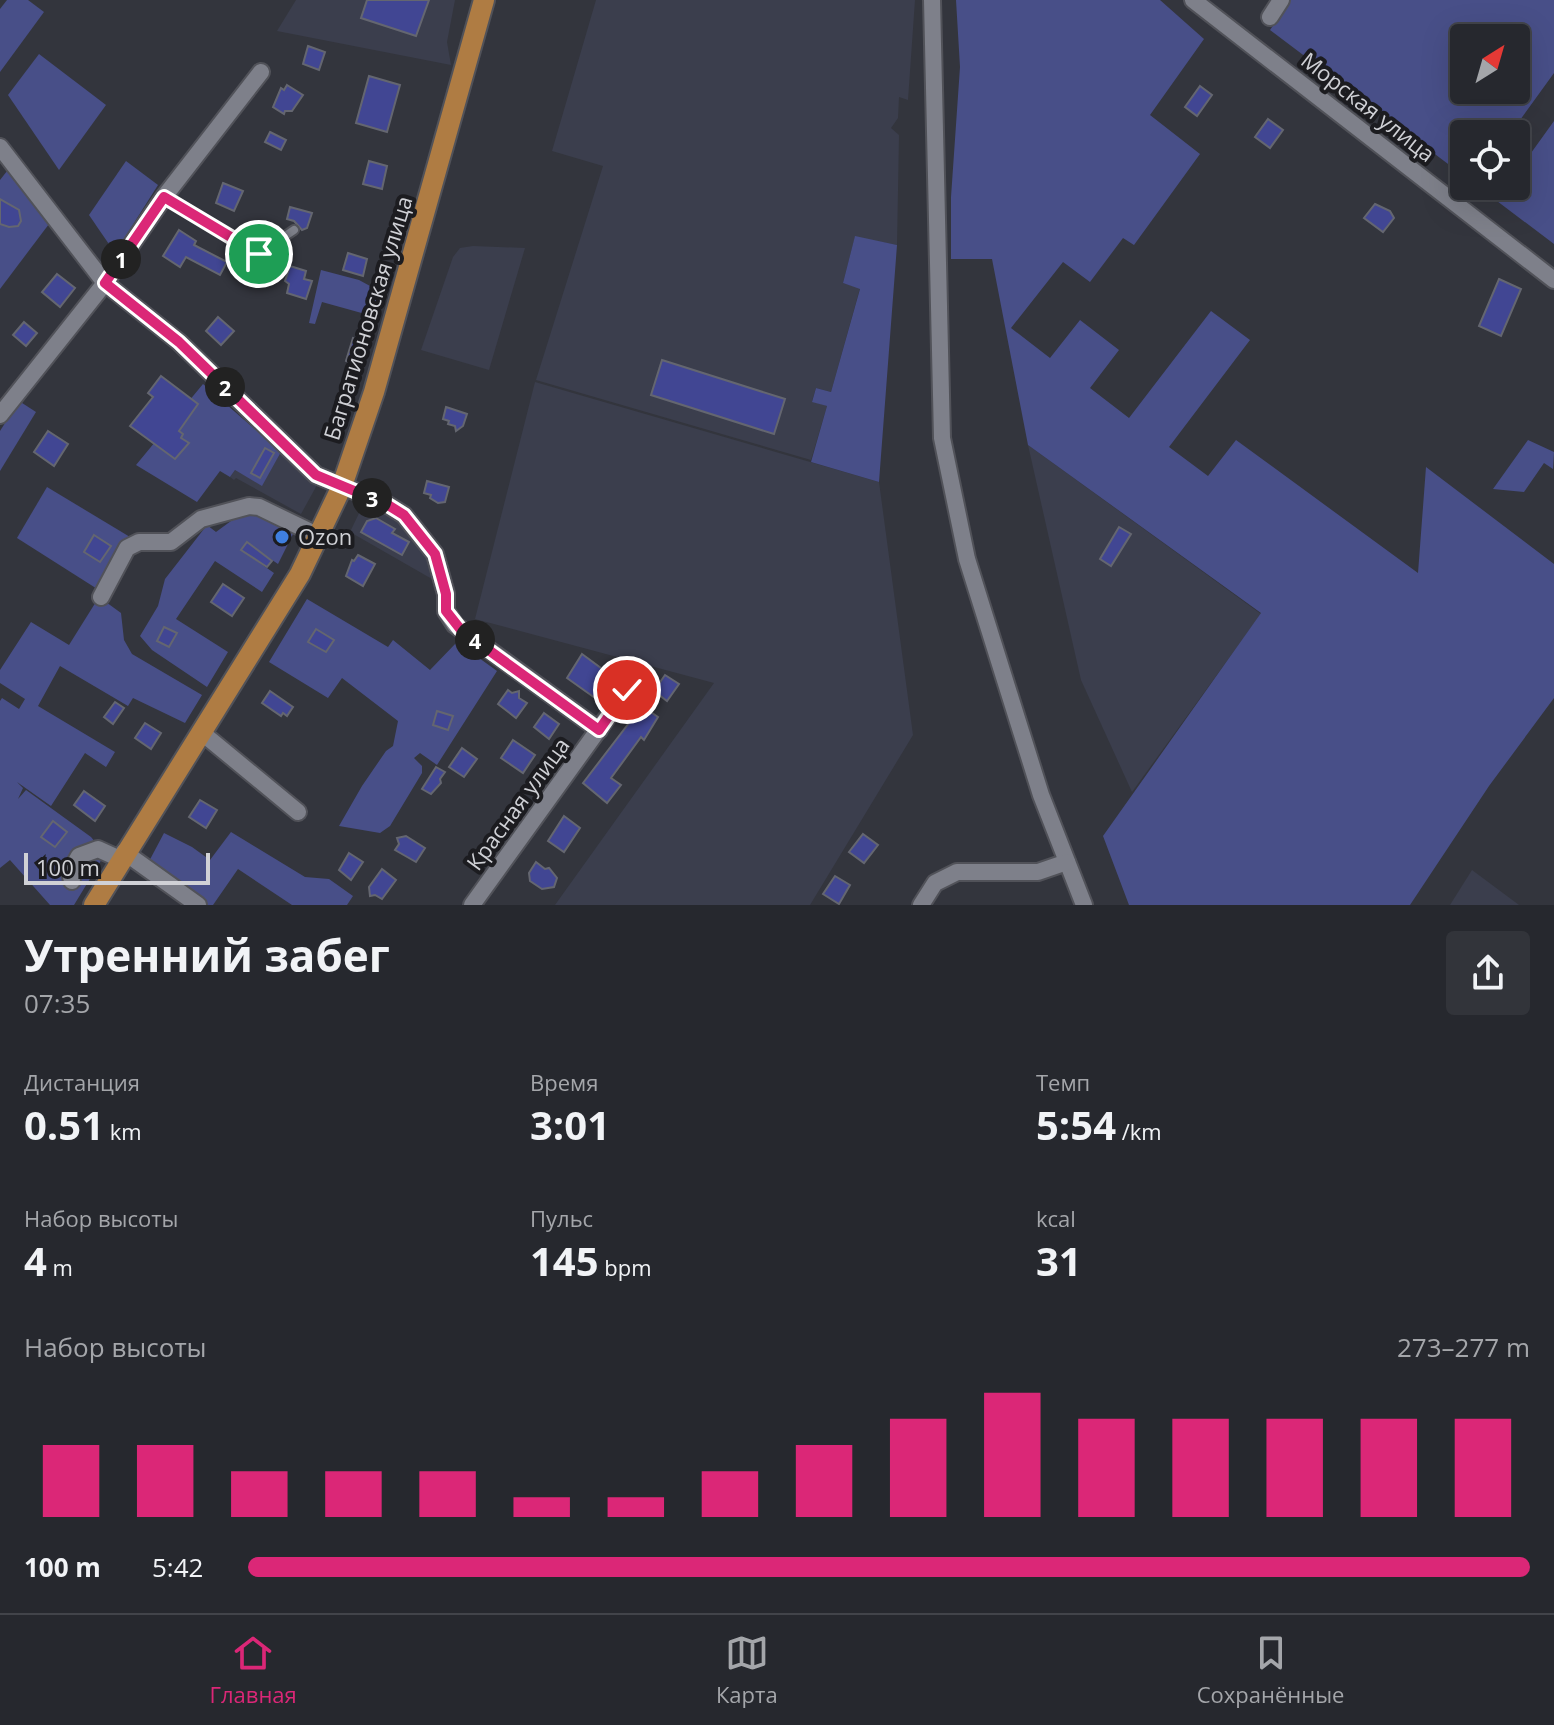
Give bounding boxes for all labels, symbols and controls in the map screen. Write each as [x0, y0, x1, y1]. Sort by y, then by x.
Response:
north arrow [1450, 24, 1530, 104]
map controls [1450, 24, 1530, 200]
street label: Морская улица [1296, 44, 1442, 168]
button: locate [1450, 120, 1530, 200]
street label: Багратионовская улица [316, 192, 418, 443]
pin [225, 220, 293, 288]
icon: arrive [237, 232, 281, 276]
pin: 1 [101, 239, 141, 279]
text: 1 [115, 244, 127, 274]
pin: 2 [205, 367, 245, 407]
text: 2 [219, 372, 231, 402]
pin: 3 [352, 478, 392, 518]
text: 3 [366, 483, 378, 513]
place label: Ozon [298, 521, 352, 551]
marker: Ozon [273, 528, 291, 546]
pin: 4 [455, 620, 495, 660]
text: 4 [469, 625, 481, 655]
pin [593, 656, 661, 724]
icon: check [605, 668, 649, 712]
street label: Красная улица [459, 731, 576, 876]
scale bar [24, 849, 210, 885]
text: 100 m [36, 852, 100, 882]
text: Утренний забег [24, 925, 390, 985]
button: share [1446, 931, 1530, 1015]
text: 07:35 [24, 985, 90, 1021]
text: Дистанция [24, 1067, 140, 1097]
text: Время [530, 1067, 598, 1097]
text: Темп [1036, 1067, 1090, 1097]
text: 0.51 [24, 1097, 104, 1152]
text: 3:01 [530, 1097, 610, 1152]
text: 5:54 [1036, 1097, 1116, 1152]
text: km [104, 1116, 142, 1146]
text: /km [1116, 1116, 1162, 1146]
text: Набор высоты [24, 1203, 179, 1233]
text: Пульс [530, 1203, 593, 1233]
text: kcal [1036, 1203, 1076, 1233]
text: 4 [24, 1233, 47, 1288]
text: 145 [530, 1233, 599, 1288]
text: 31 [1036, 1233, 1082, 1288]
text: m [47, 1252, 73, 1282]
text: bpm [599, 1252, 652, 1282]
text: Набор высоты [24, 1329, 207, 1365]
text: 273–277 m [1397, 1329, 1530, 1365]
text: 100 m [24, 1549, 101, 1585]
text: 5:42 [152, 1549, 203, 1585]
tab: Главная [210, 1631, 297, 1709]
tab: Карта [716, 1631, 778, 1709]
tab: Сохранённые [1197, 1631, 1344, 1709]

